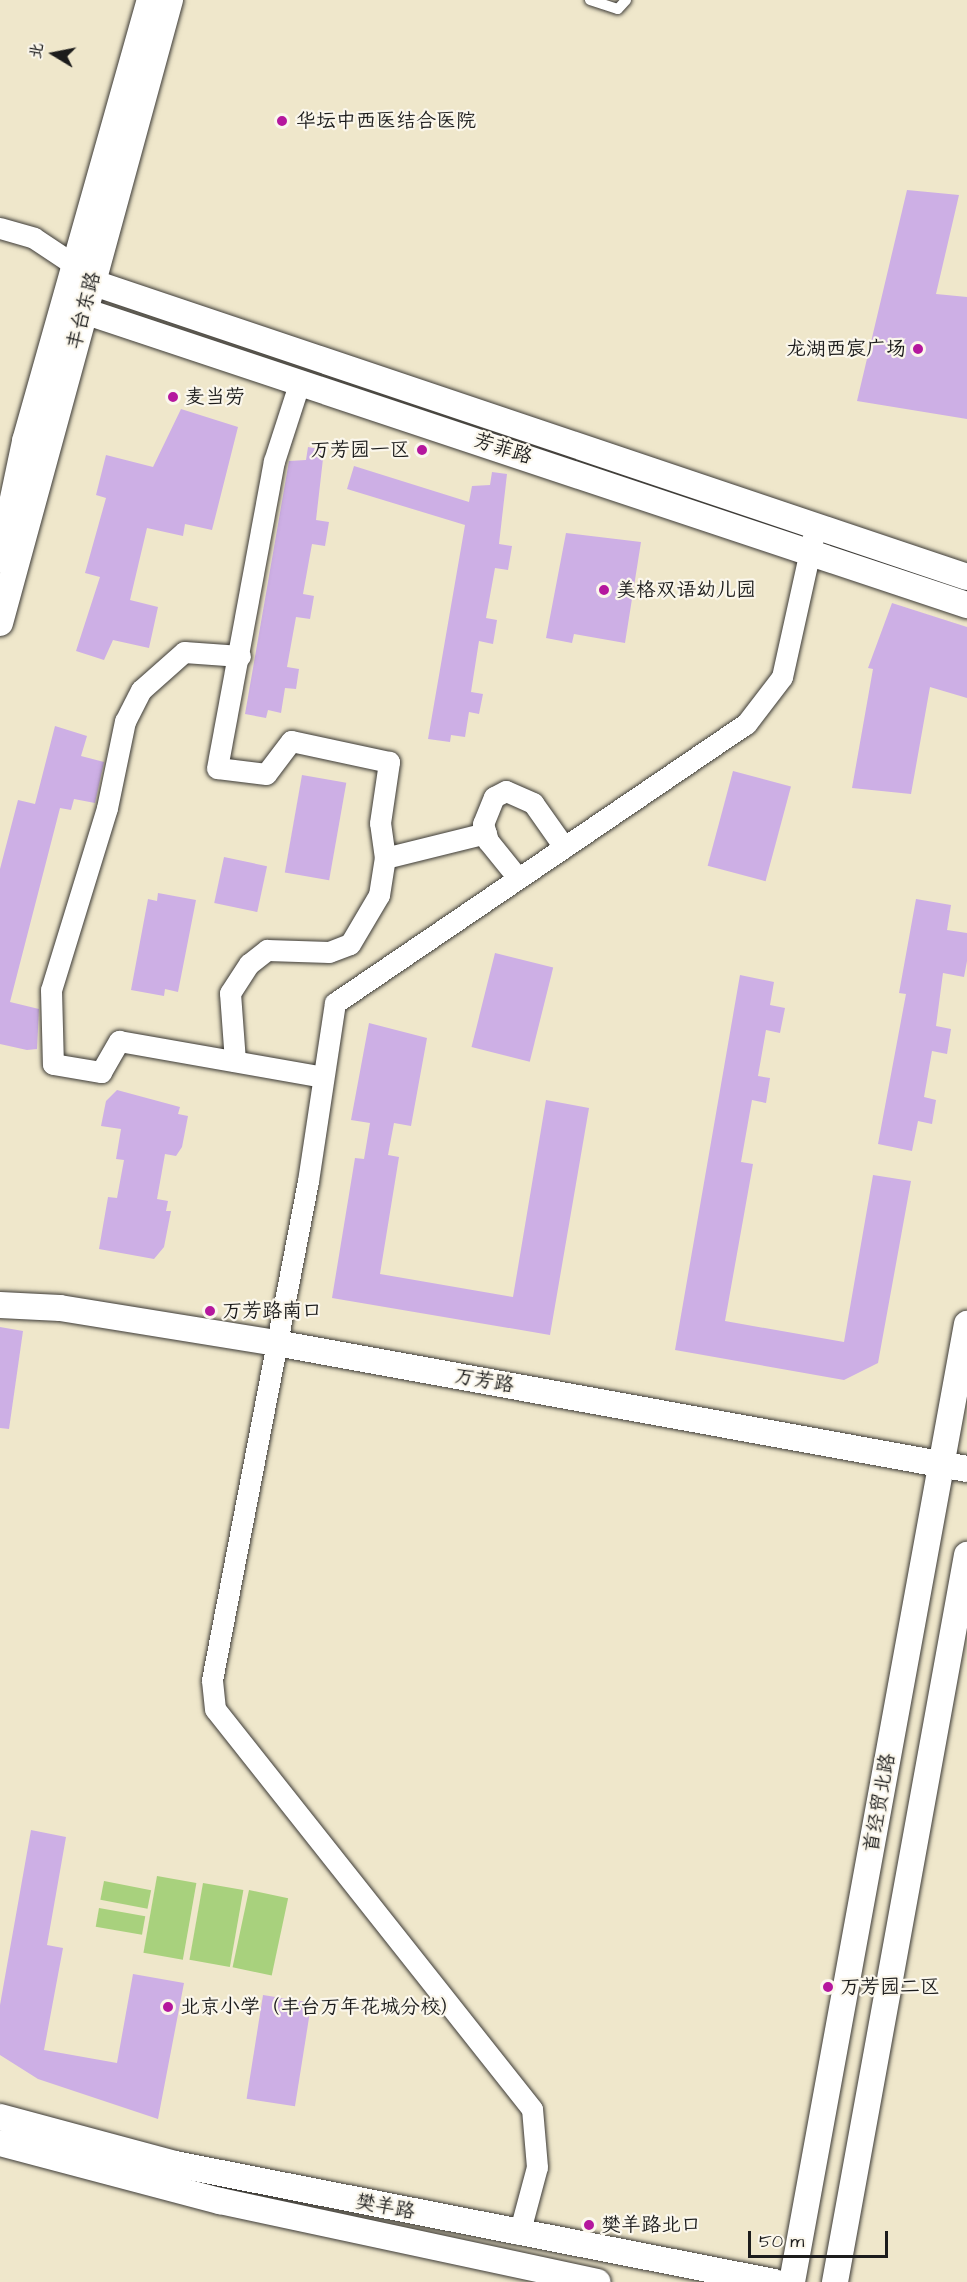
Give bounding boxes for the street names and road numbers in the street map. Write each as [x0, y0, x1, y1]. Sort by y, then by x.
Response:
street label: 丰台东路 [62, 269, 106, 353]
street label: 芳菲路 [471, 428, 535, 470]
street label: 万芳路 [452, 1364, 516, 1398]
street label: 首经贸北路 [859, 1752, 901, 1854]
street label: 樊羊路 [353, 2189, 417, 2225]

